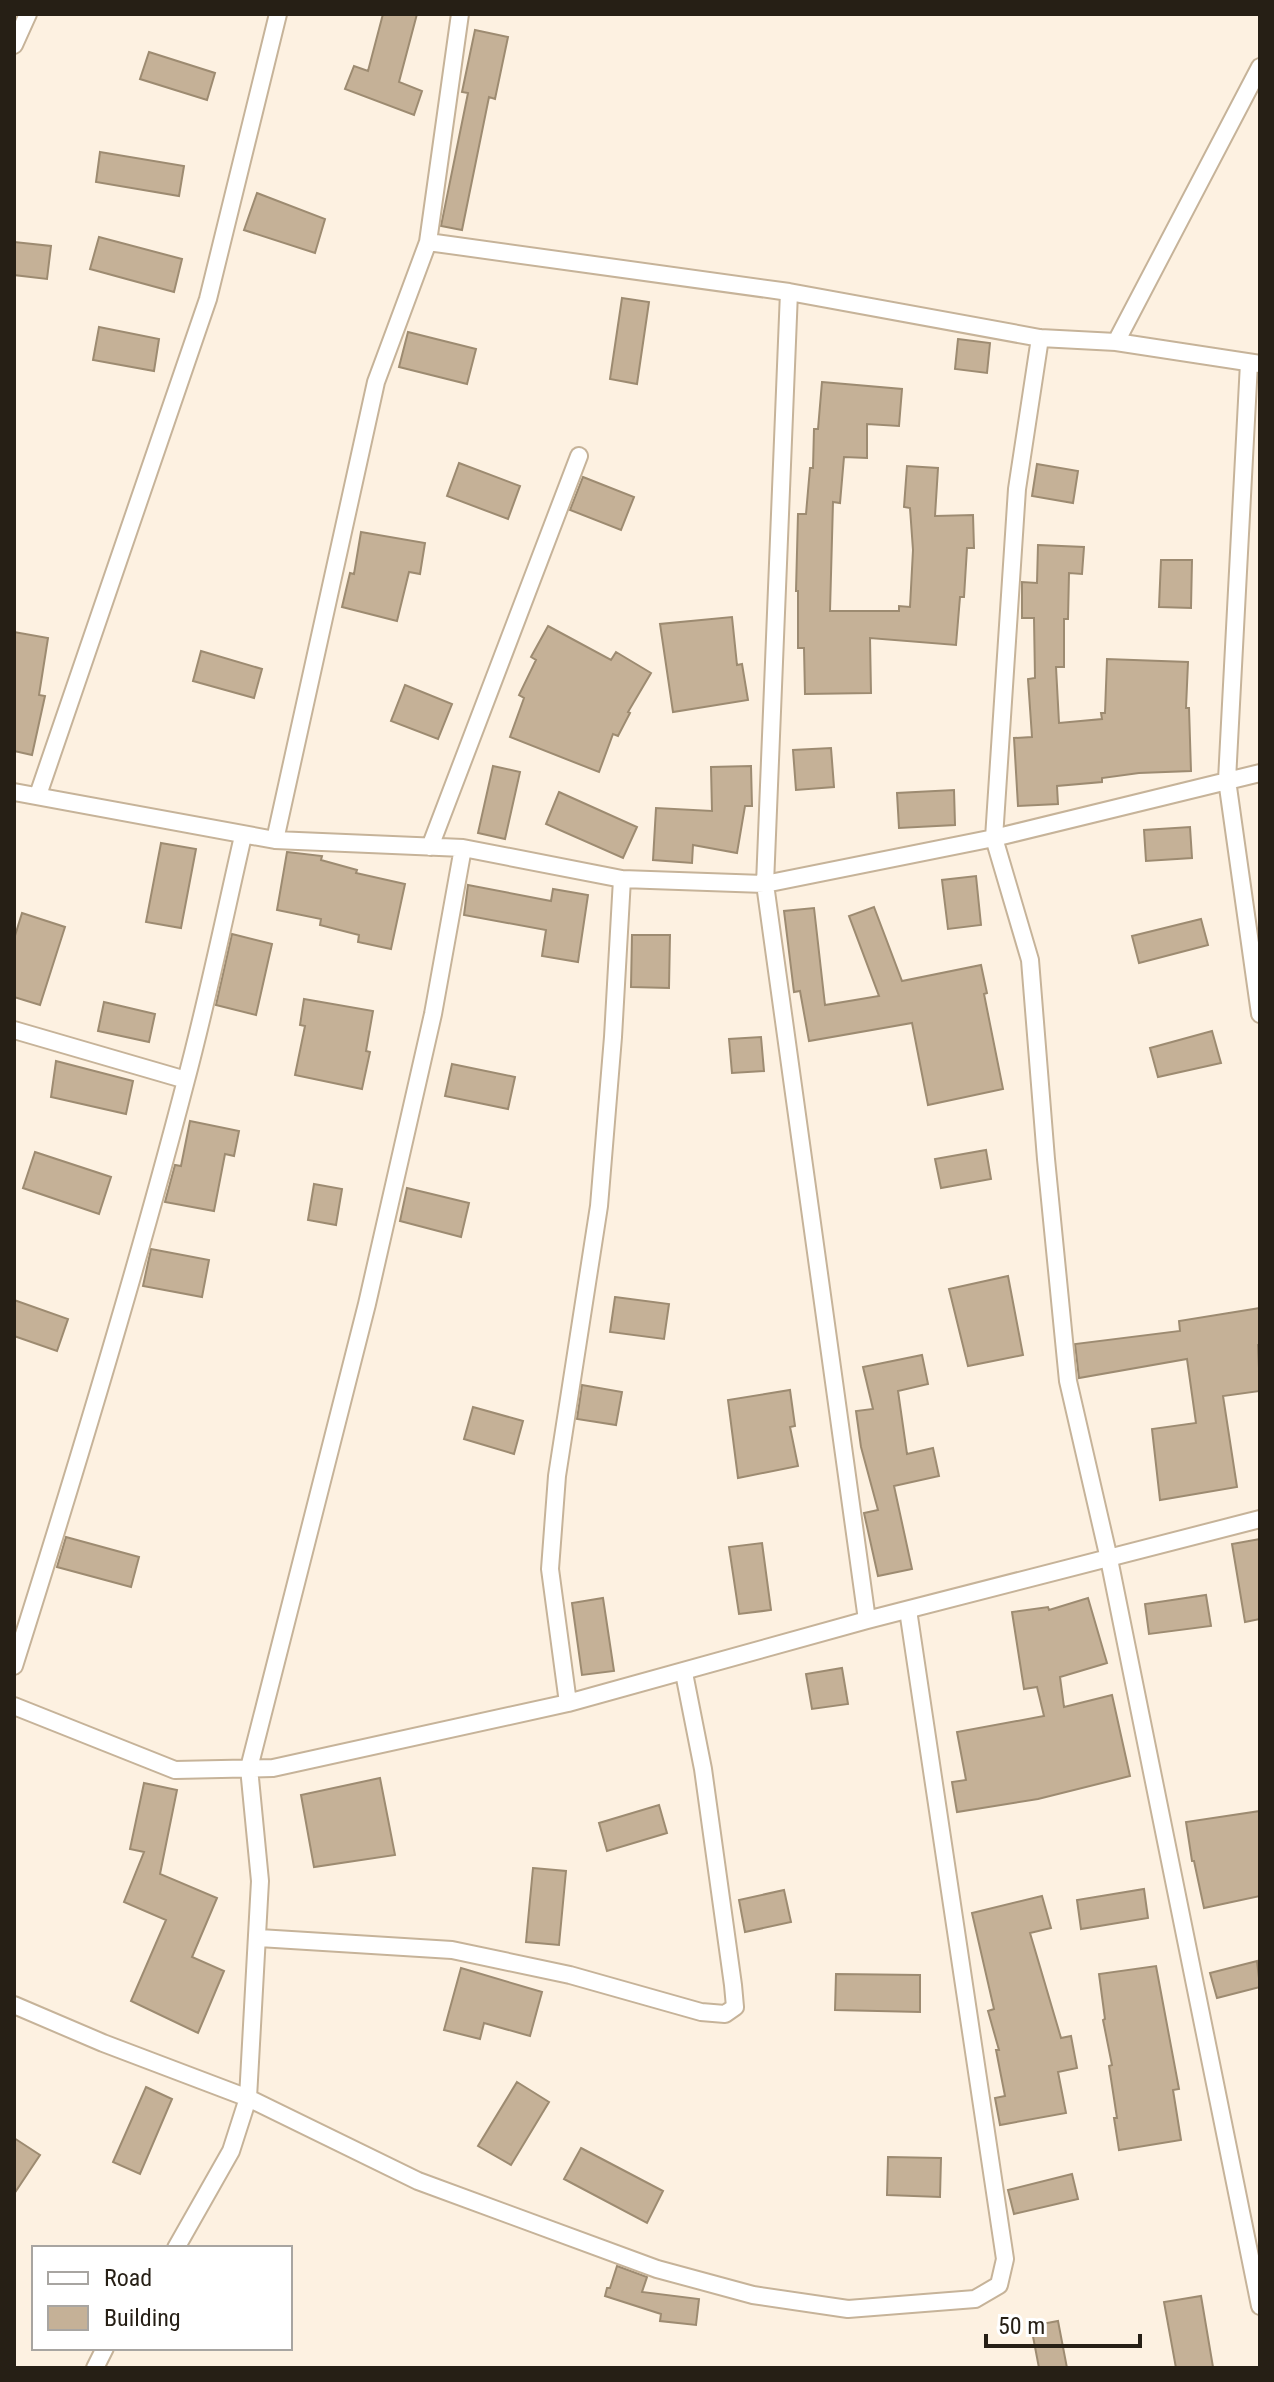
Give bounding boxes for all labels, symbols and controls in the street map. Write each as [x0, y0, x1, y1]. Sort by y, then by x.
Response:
legend [32, 2246, 292, 2350]
text: Road [104, 2264, 152, 2292]
scale bar [986, 2298, 1140, 2348]
text: Building [104, 2304, 181, 2332]
text: 50 m [998, 2312, 1045, 2340]

